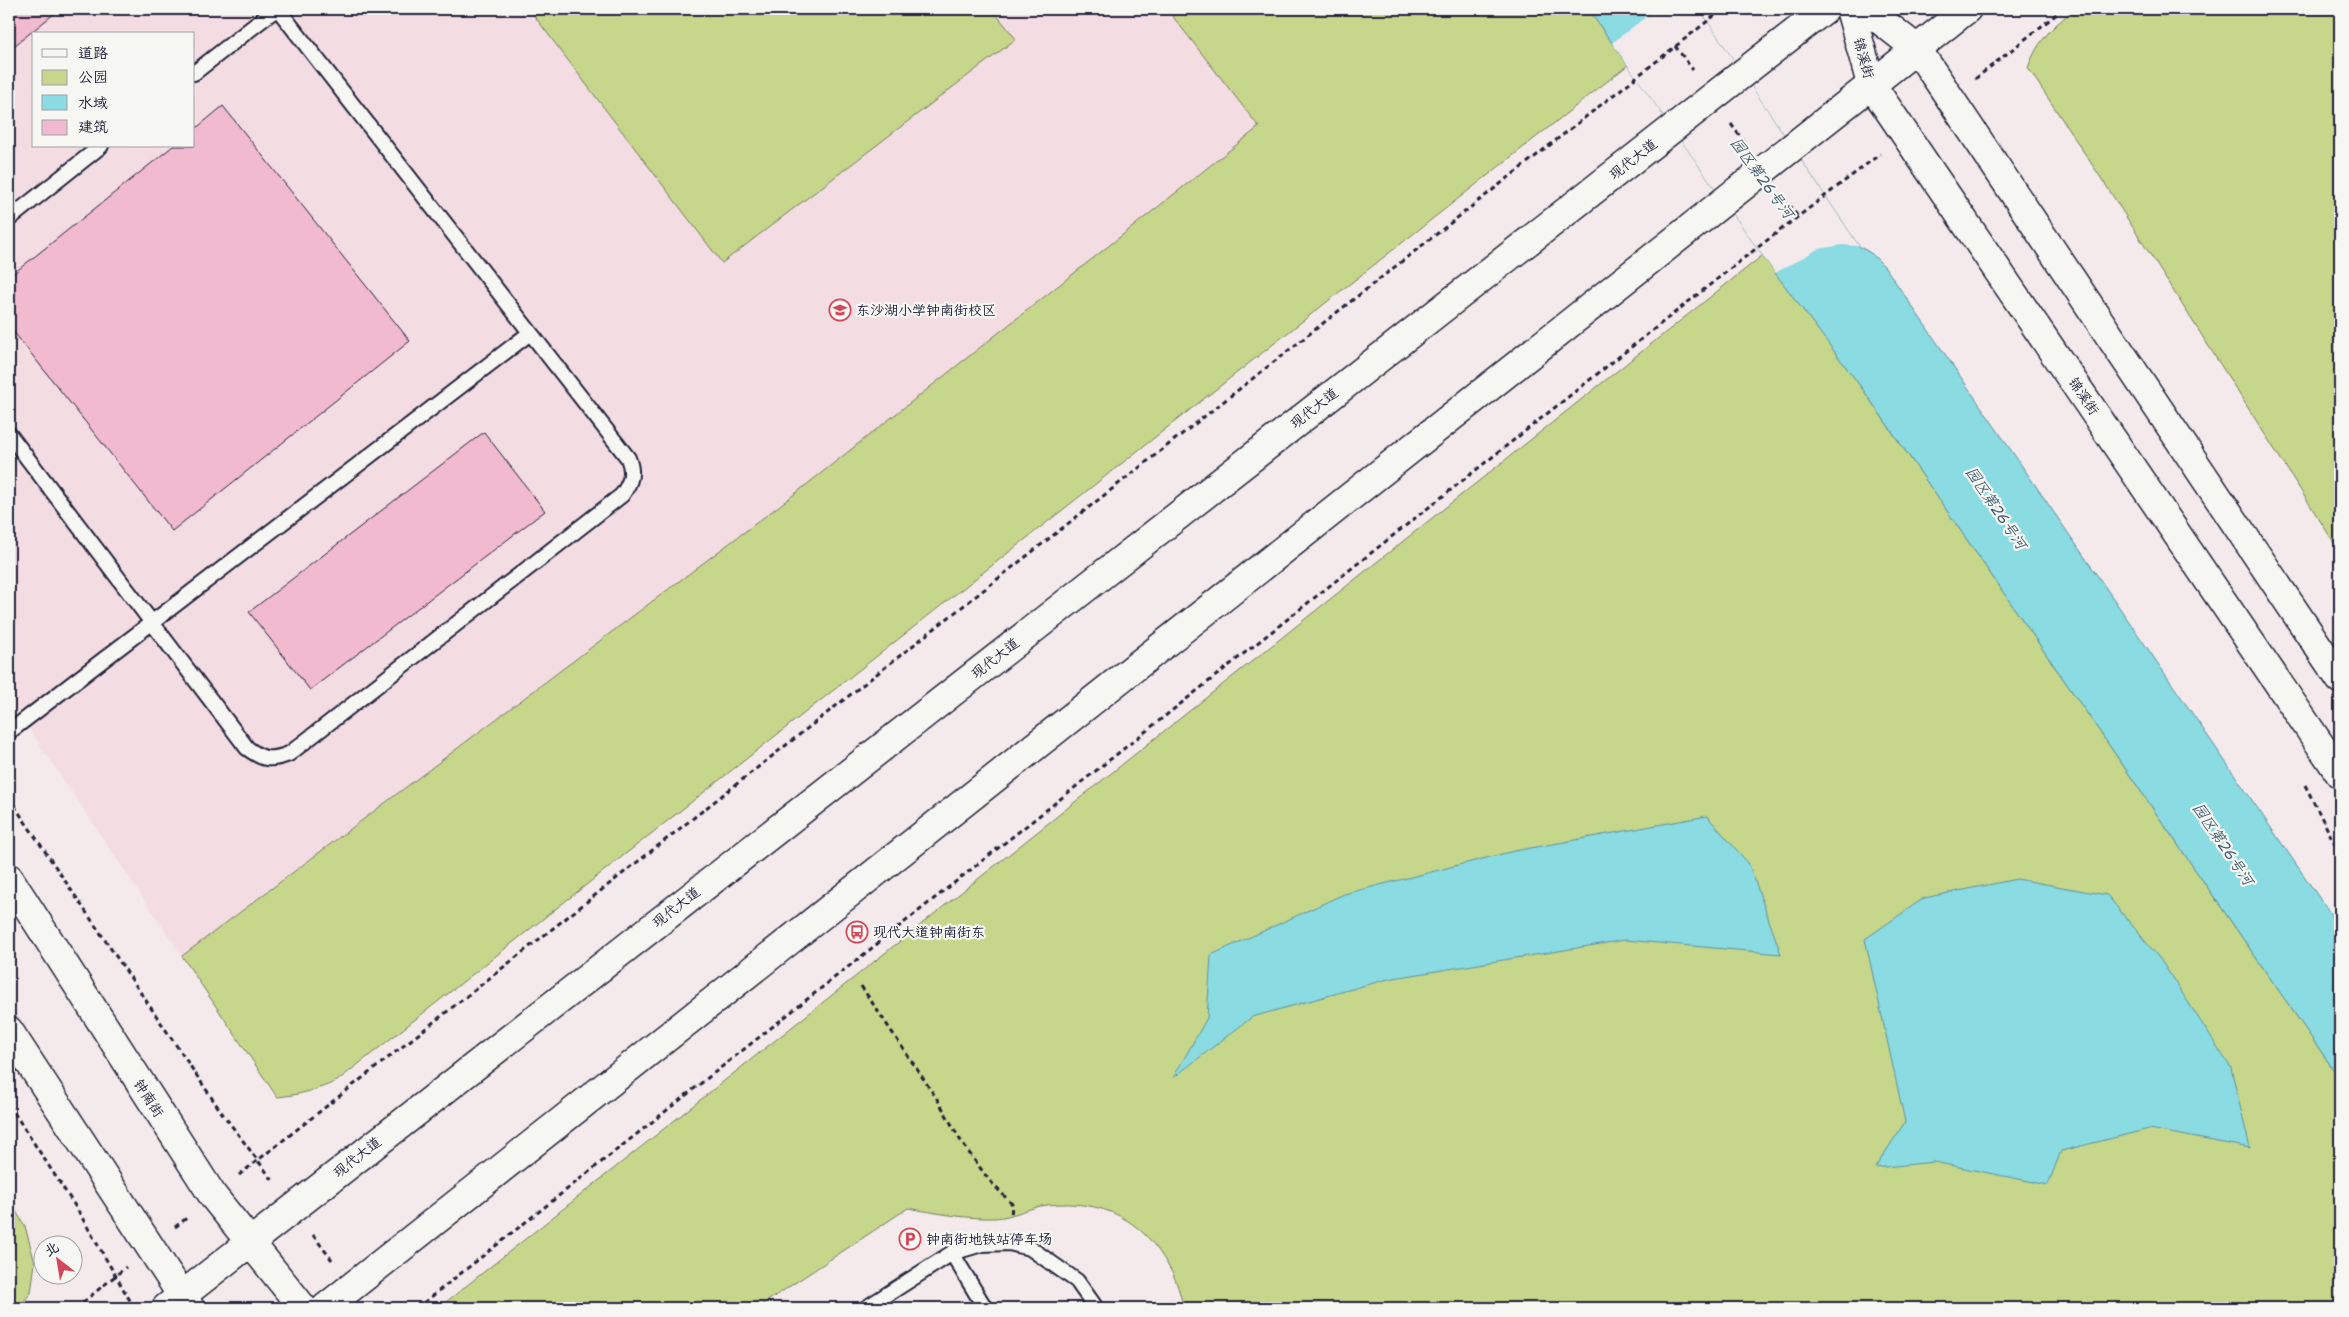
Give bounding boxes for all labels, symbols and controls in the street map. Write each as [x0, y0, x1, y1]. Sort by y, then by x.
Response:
legend [32, 32, 195, 148]
street label: 锦溪街 [1850, 35, 1878, 81]
text: 道路 [78, 43, 108, 63]
text: 公园 [78, 67, 108, 87]
text: 水域 [78, 93, 108, 113]
text: 建筑 [78, 117, 108, 137]
water label: 园区第26号河 [1726, 134, 1800, 225]
street label: 现代大道 [1605, 135, 1661, 183]
school or university icon: 东沙湖小学钟南街校区 [828, 298, 852, 322]
place label: 东沙湖小学钟南街校区 [856, 301, 996, 319]
street label: 锦溪街 [2065, 374, 2103, 418]
street label: 现代大道 [1286, 384, 1342, 432]
water label: 园区第26号河 [1961, 463, 2033, 556]
street label: 现代大道 [967, 634, 1023, 682]
water label: 园区第26号河 [2188, 799, 2260, 892]
street label: 现代大道 [648, 883, 704, 931]
bus stop icon: 现代大道钟南街东 [845, 920, 869, 944]
place label: 现代大道钟南街东 [873, 923, 985, 941]
street label: 钟南街 [130, 1075, 168, 1121]
street label: 现代大道 [329, 1133, 385, 1181]
parking icon: 钟南街地铁站停车场 [898, 1227, 922, 1251]
place label: 钟南街地铁站停车场 [926, 1230, 1052, 1248]
north arrow [32, 1234, 82, 1284]
text: 北 [41, 1238, 62, 1260]

